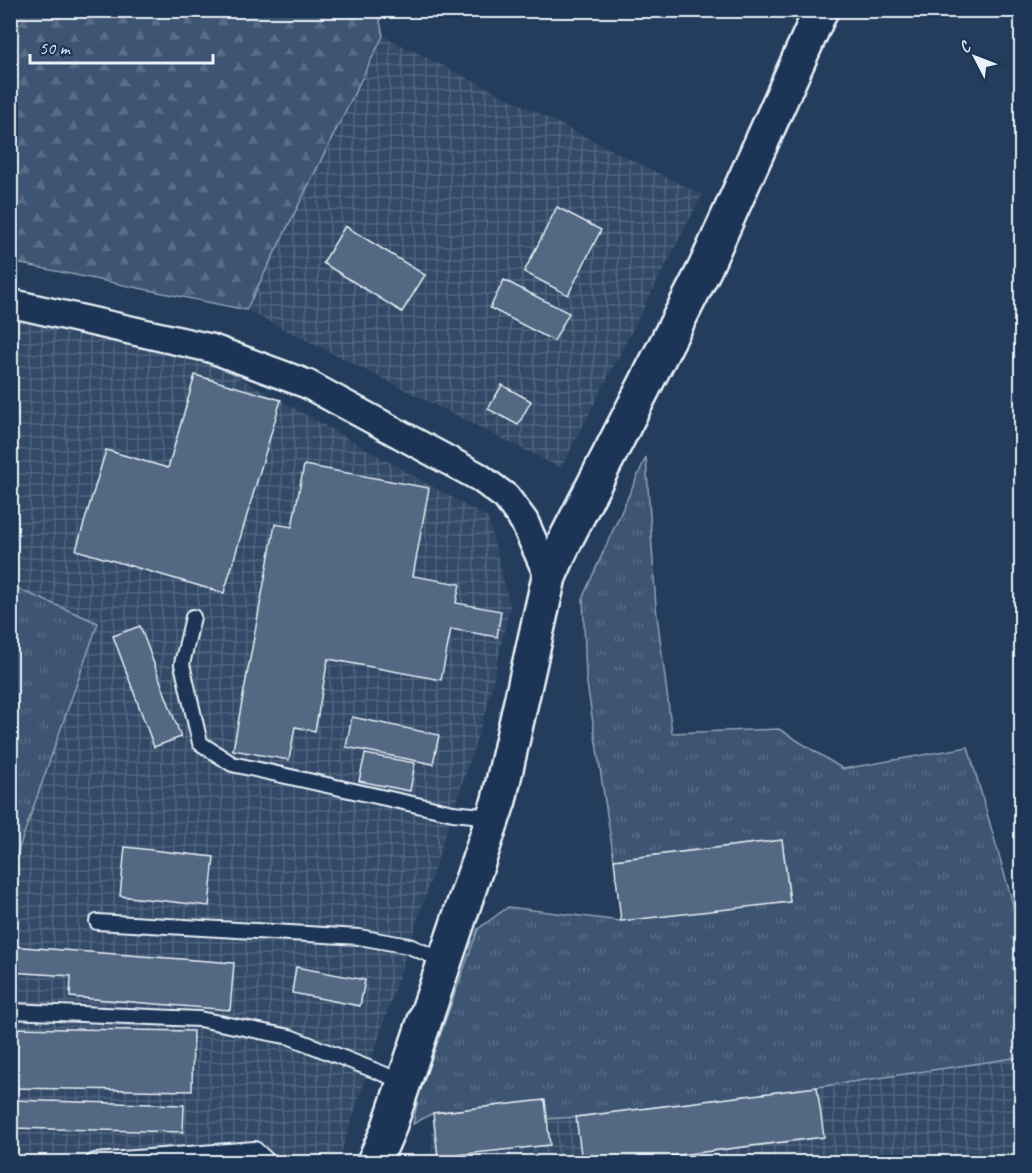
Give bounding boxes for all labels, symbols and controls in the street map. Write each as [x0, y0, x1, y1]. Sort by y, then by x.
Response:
scale bar [30, 27, 213, 65]
north arrow [945, 27, 1005, 87]
text: С [955, 36, 976, 57]
text: 50 m [39, 37, 72, 59]

